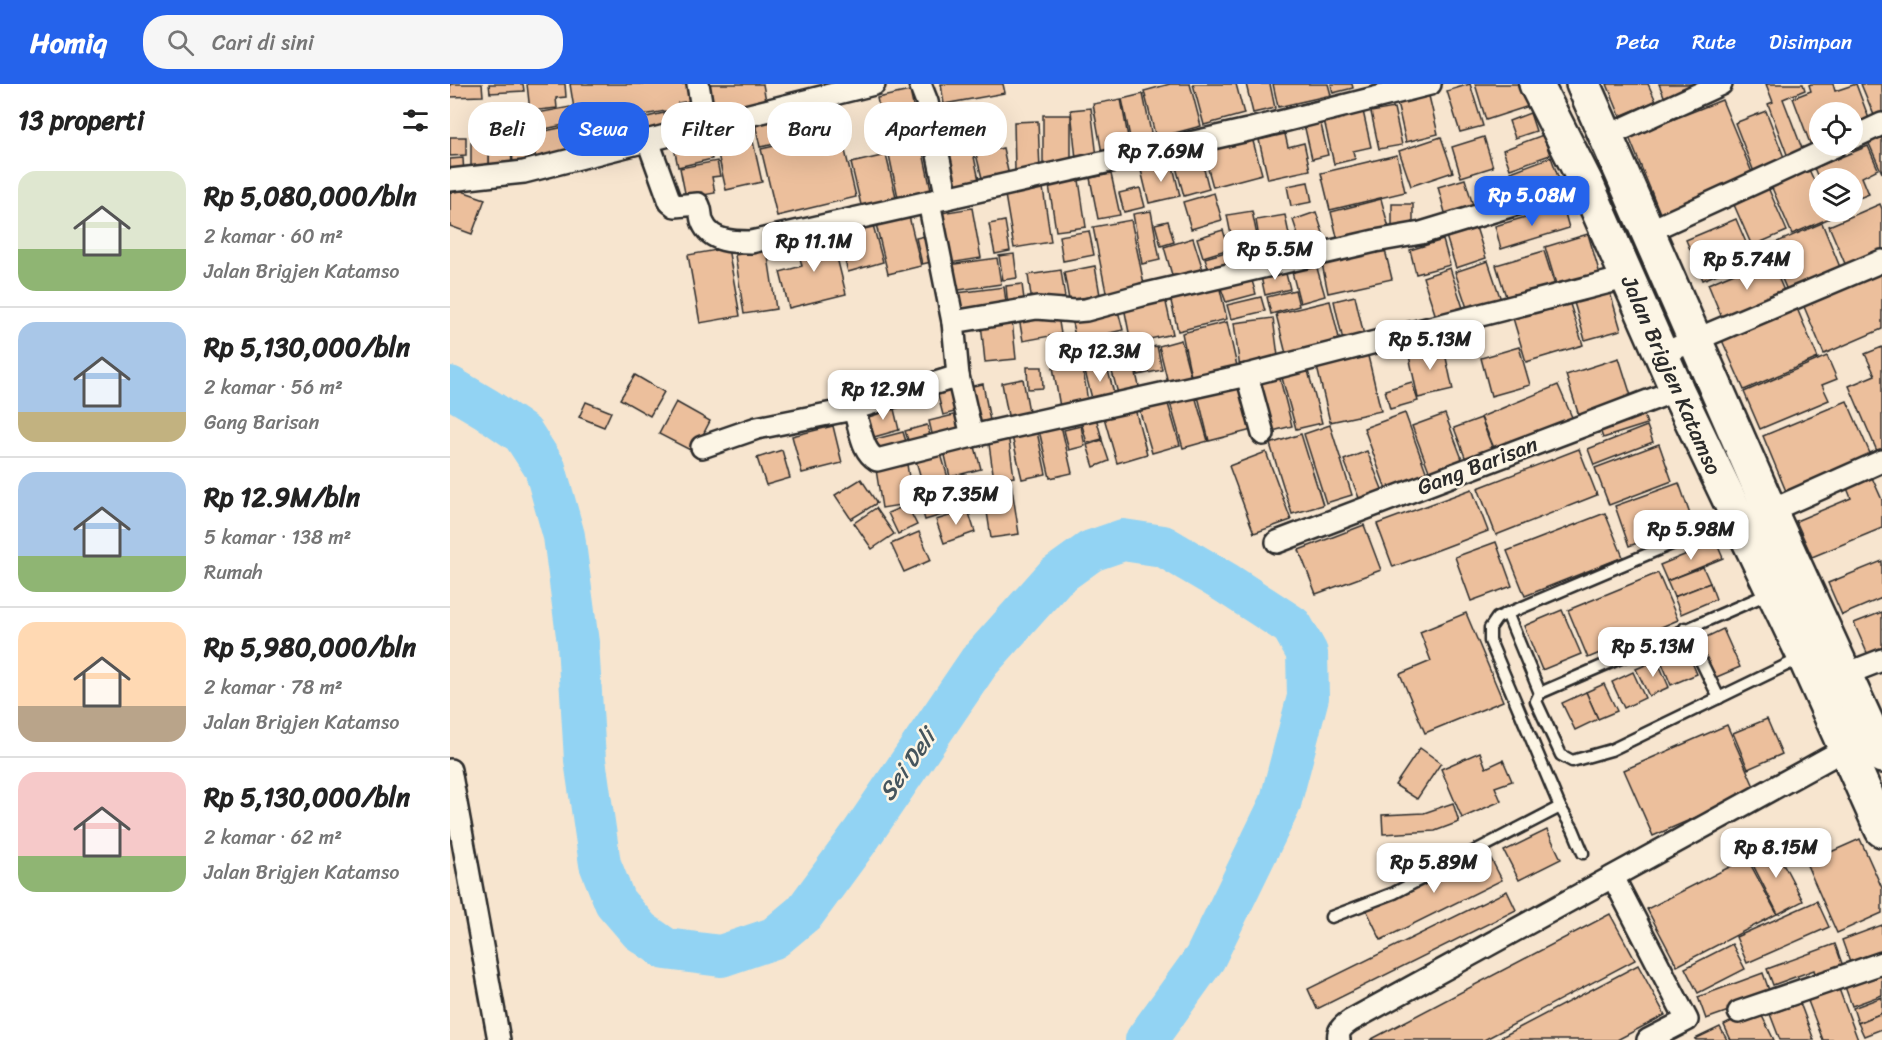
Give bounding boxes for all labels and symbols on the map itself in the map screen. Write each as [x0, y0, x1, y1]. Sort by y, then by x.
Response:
pin: Rp 7.69M [1099, 132, 1223, 183]
pin: Rp 5.08M [1470, 176, 1594, 227]
pin: Rp 11.1M [752, 222, 876, 273]
pin: Rp 5.5M [1220, 230, 1330, 281]
pin: Rp 5.74M [1685, 240, 1809, 291]
street label: Jalan Brigjen Katamso [1610, 268, 1733, 481]
pin: Rp 5.13M [1368, 320, 1492, 371]
pin: Rp 12.3M [1038, 332, 1162, 383]
pin: Rp 12.9M [821, 370, 945, 421]
street label: Gang Barisan [1411, 425, 1543, 506]
pin: Rp 7.35M [894, 475, 1018, 526]
pin: Rp 5.98M [1629, 510, 1753, 561]
pin: Rp 5.13M [1591, 627, 1715, 678]
water label: Sei Deli [867, 717, 950, 810]
pin: Rp 8.15M [1714, 828, 1838, 879]
pin: Rp 5.89M [1372, 843, 1496, 894]

